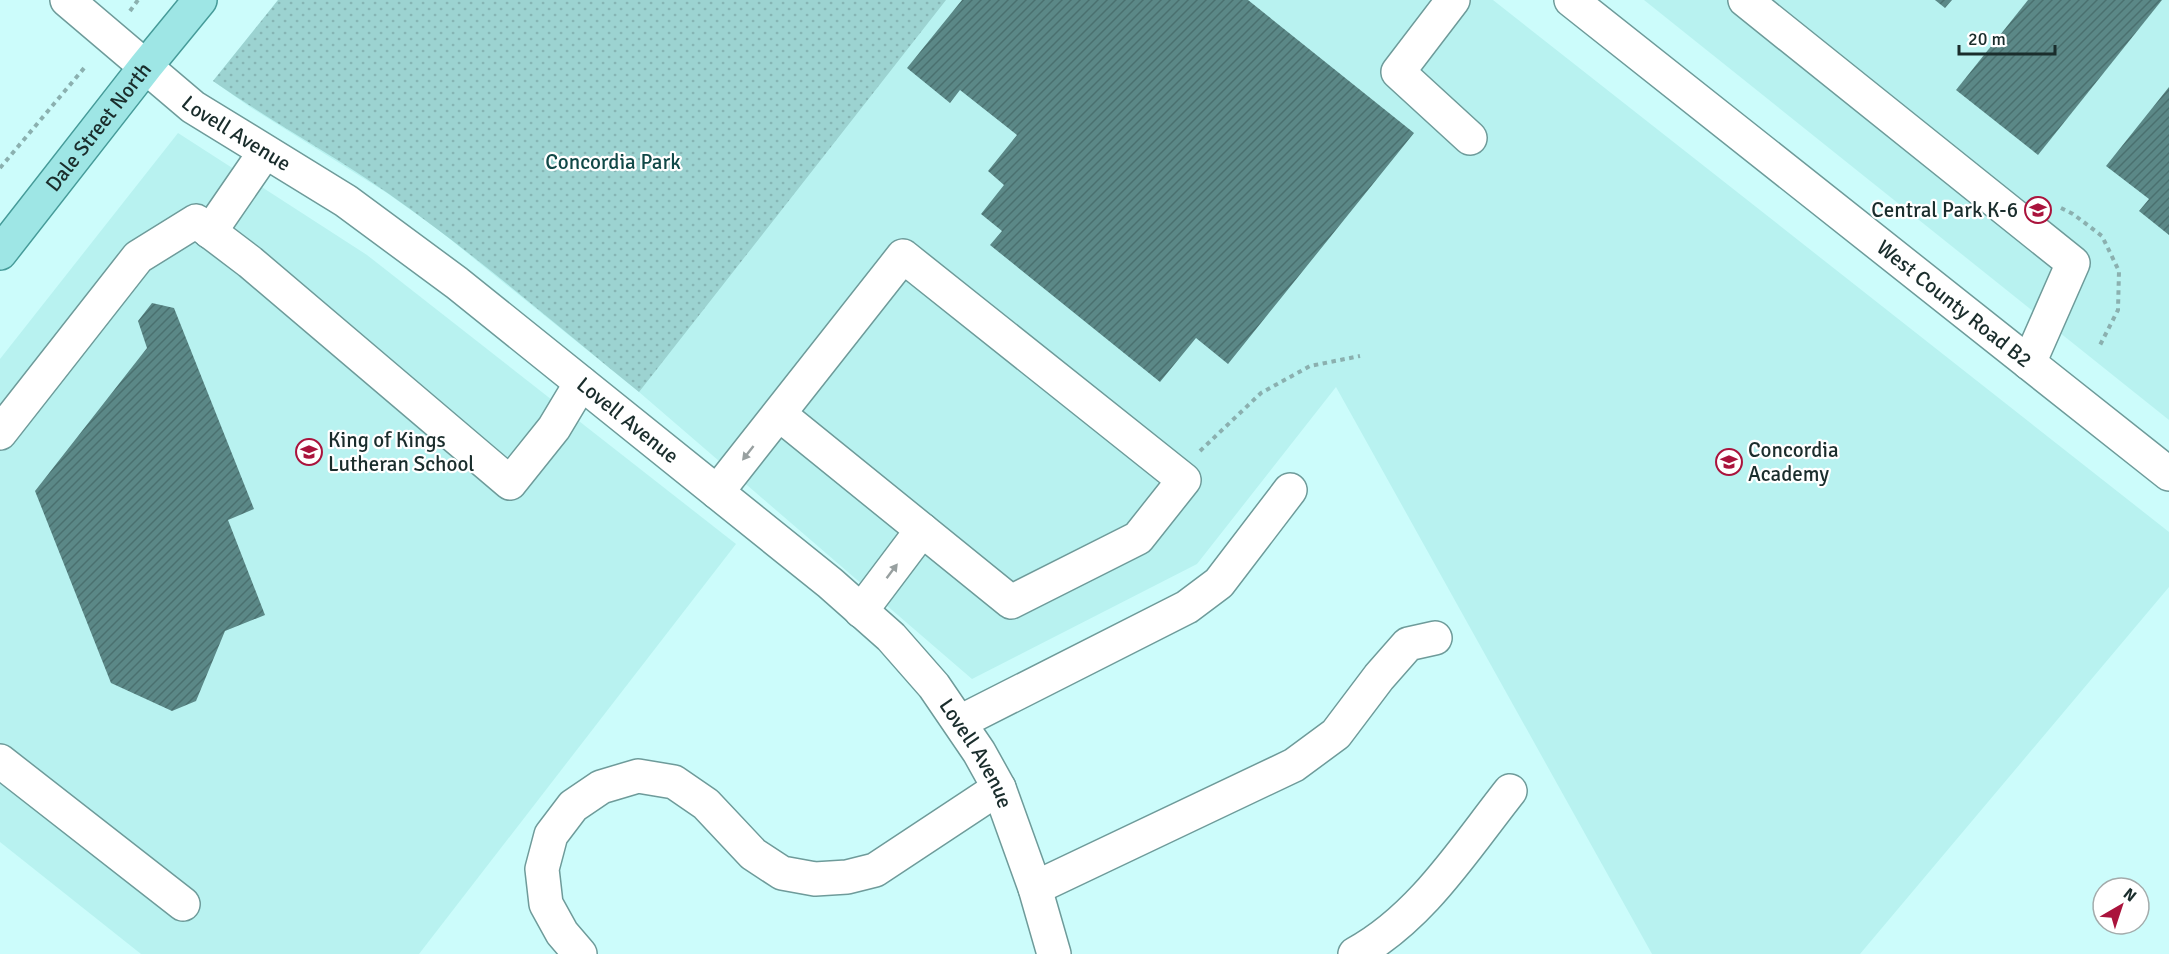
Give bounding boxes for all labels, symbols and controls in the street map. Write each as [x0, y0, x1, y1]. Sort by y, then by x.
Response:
scale bar [1959, 18, 2055, 56]
text: 20 m [1968, 28, 2006, 50]
street label: Dale Street North [40, 57, 157, 197]
street label: Lovell Avenue [176, 90, 296, 177]
park label: Concordia Park [545, 149, 681, 175]
school or university icon: Central Park K-6 [2023, 195, 2053, 225]
place label: Central Park K-6 [1871, 197, 2018, 223]
street label: West County Road B2 [1871, 234, 2037, 373]
street label: Lovell Avenue [572, 372, 684, 469]
place label: King of Kings Lutheran School [328, 427, 475, 477]
school or university icon: King of Kings Lutheran School [294, 437, 324, 467]
place label: Concordia Academy [1748, 437, 1839, 487]
one-way arrow [741, 445, 754, 461]
school or university icon: Concordia Academy [1714, 447, 1744, 477]
one-way arrow [885, 563, 897, 578]
street label: Lovell Avenue [933, 694, 1018, 812]
north arrow [2091, 876, 2151, 936]
text: N [2119, 884, 2140, 906]

